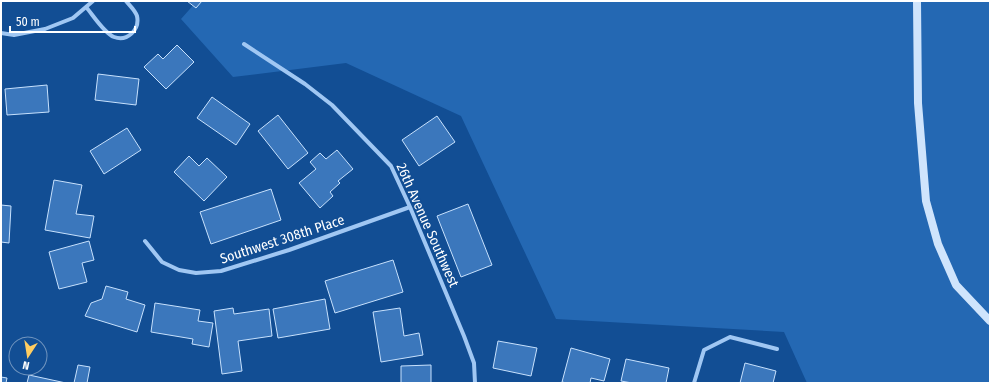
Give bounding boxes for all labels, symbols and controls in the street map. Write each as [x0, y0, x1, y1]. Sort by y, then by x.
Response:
scale bar [10, 8, 135, 34]
text: 50 m [16, 15, 40, 29]
street label: 26th Avenue Southwest [393, 161, 463, 290]
street label: Southwest 308th Place [218, 211, 347, 268]
north arrow [8, 336, 48, 376]
text: N [21, 358, 31, 372]

